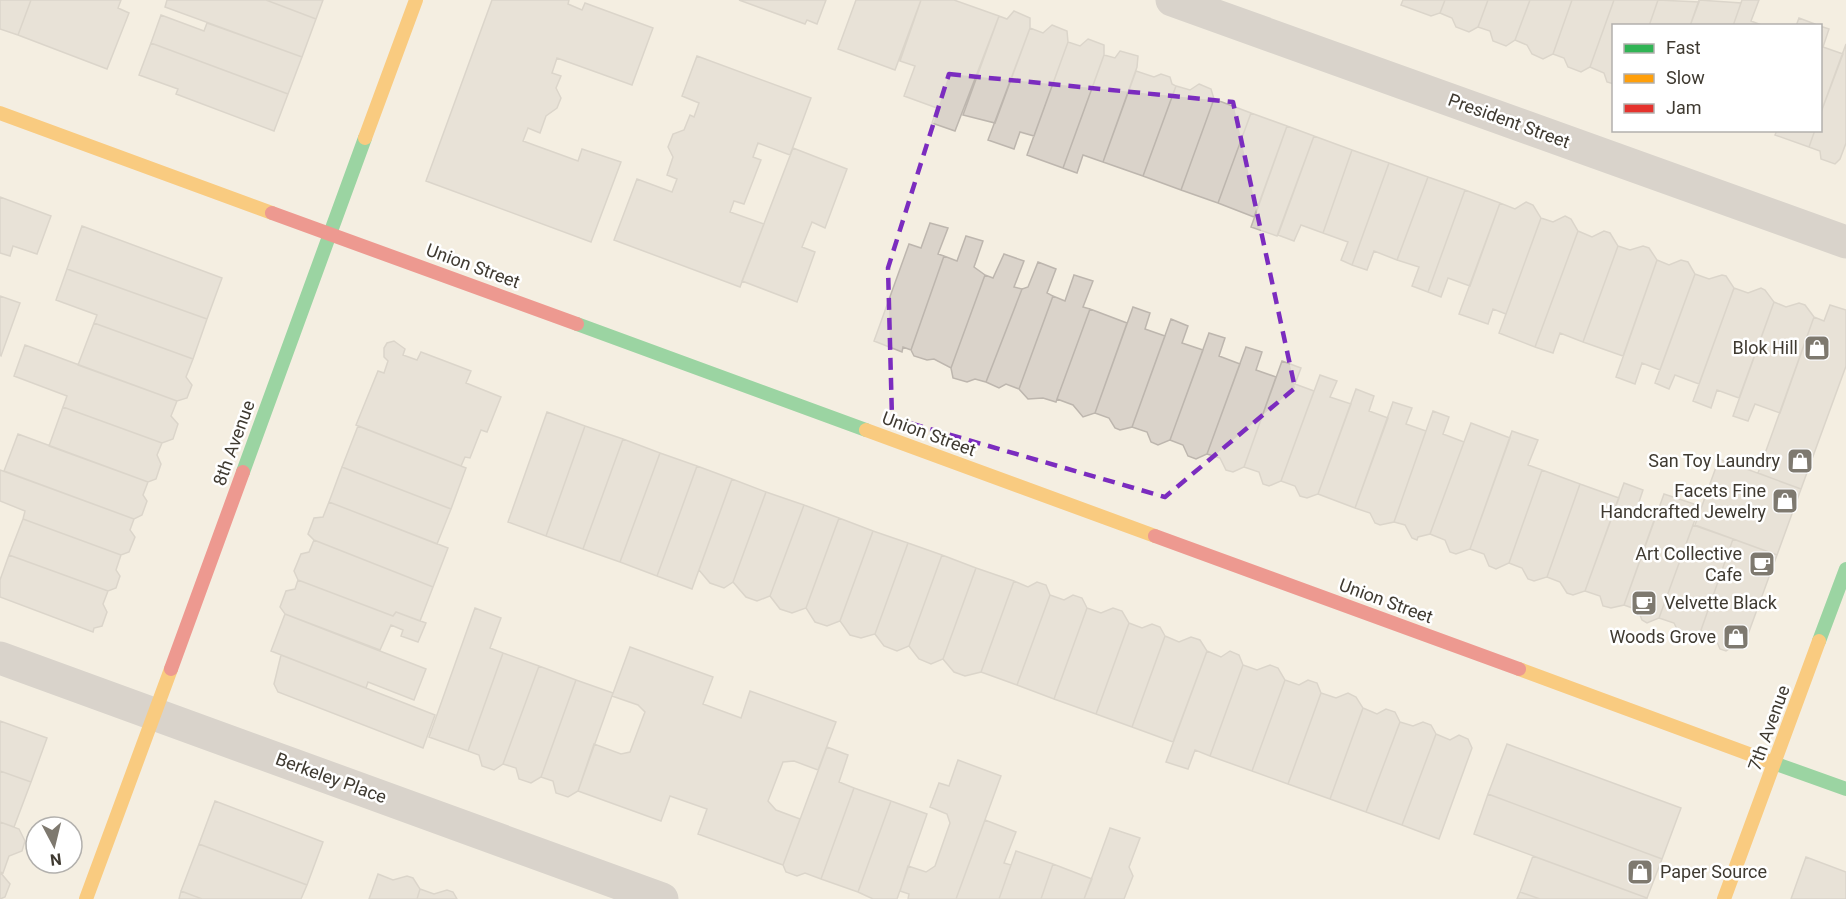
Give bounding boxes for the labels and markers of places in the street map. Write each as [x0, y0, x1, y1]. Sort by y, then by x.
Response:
shop icon: Blok Hill [1802, 333, 1832, 363]
place label: Blok Hill [1733, 337, 1798, 358]
shop icon: San Toy Laundry [1785, 446, 1815, 476]
place label: San Toy Laundry [1648, 450, 1780, 471]
place label: Facets Fine Handcrafted Jewelry [1600, 480, 1766, 522]
shop icon: Facets Fine Handcrafted Jewelry [1770, 486, 1800, 516]
place label: Art Collective Cafe [1635, 543, 1742, 585]
cafe icon: Art Collective Cafe [1747, 549, 1777, 579]
cafe icon: Velvette Black [1629, 588, 1659, 618]
place label: Velvette Black [1664, 592, 1778, 613]
shop icon: Woods Grove [1721, 622, 1751, 652]
place label: Woods Grove [1609, 626, 1716, 647]
shop icon: Paper Source [1625, 857, 1655, 887]
place label: Paper Source [1660, 861, 1767, 882]

